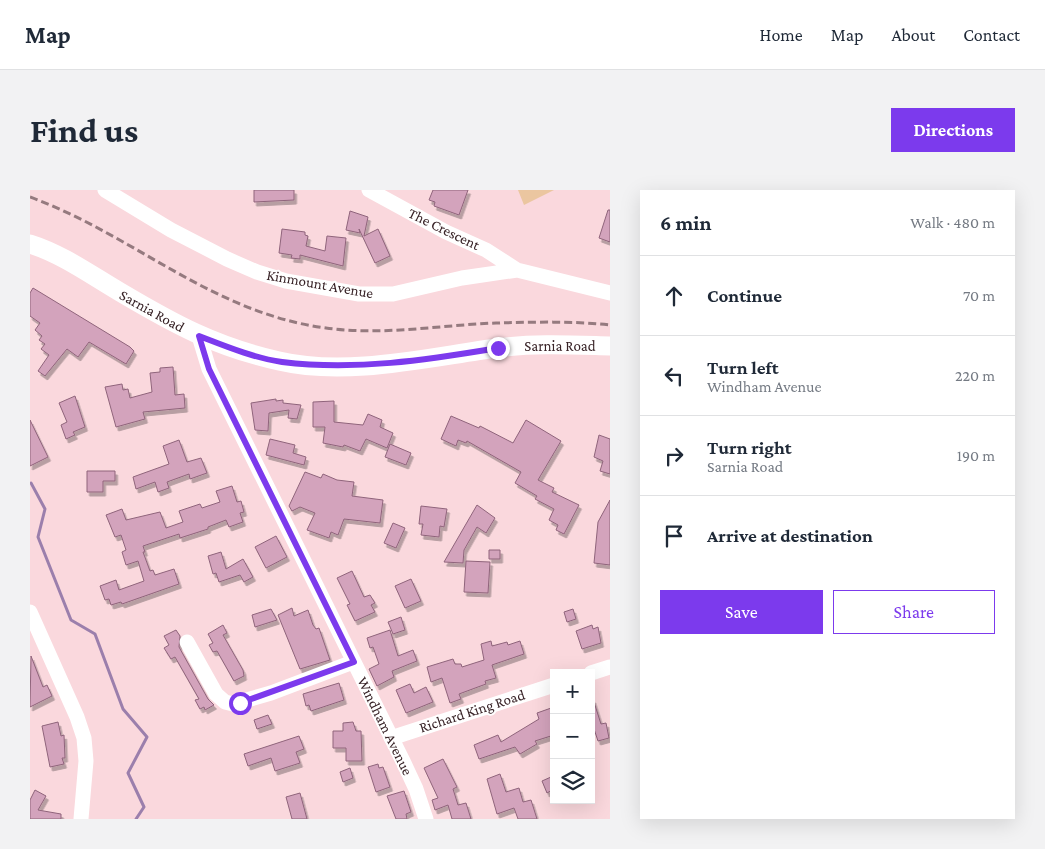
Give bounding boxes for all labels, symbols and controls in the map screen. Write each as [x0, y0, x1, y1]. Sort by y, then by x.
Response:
text: Map [25, 21, 71, 48]
text: Home [760, 25, 803, 45]
text: Map [831, 25, 863, 45]
text: About [891, 25, 935, 45]
text: Contact [963, 25, 1020, 45]
button: Directions [891, 108, 1015, 152]
text: Find us [30, 111, 138, 150]
street label: The Crescent [406, 205, 483, 254]
text: 6 min [660, 211, 711, 235]
text: Walk · 480 m [910, 214, 995, 231]
street label: Kinmount Avenue [265, 267, 375, 301]
icon: ahead [660, 282, 688, 310]
text: Continue [707, 285, 782, 306]
street label: Sarnia Road [117, 287, 187, 335]
text: 70 m [963, 287, 995, 304]
route end [487, 337, 510, 360]
street label: Sarnia Road [524, 338, 596, 354]
text: Turn left [707, 357, 779, 378]
icon: left [660, 362, 688, 390]
text: 220 m [955, 367, 995, 384]
text: Windham Avenue [707, 378, 822, 395]
text: Turn right [707, 437, 792, 458]
icon: right [660, 442, 688, 470]
text: 190 m [957, 447, 995, 464]
text: Sarnia Road [707, 458, 783, 475]
icon: arrive [660, 522, 688, 550]
text: Arrive at destination [707, 525, 873, 546]
button: Save [660, 590, 823, 634]
button: Share [833, 590, 995, 634]
map controls [550, 669, 595, 804]
button: + [550, 669, 595, 714]
street label: Windham Avenue [354, 674, 416, 778]
street label: Richard King Road [417, 686, 527, 737]
route start [229, 692, 252, 715]
button: − [550, 714, 595, 759]
button: layers [550, 759, 595, 804]

